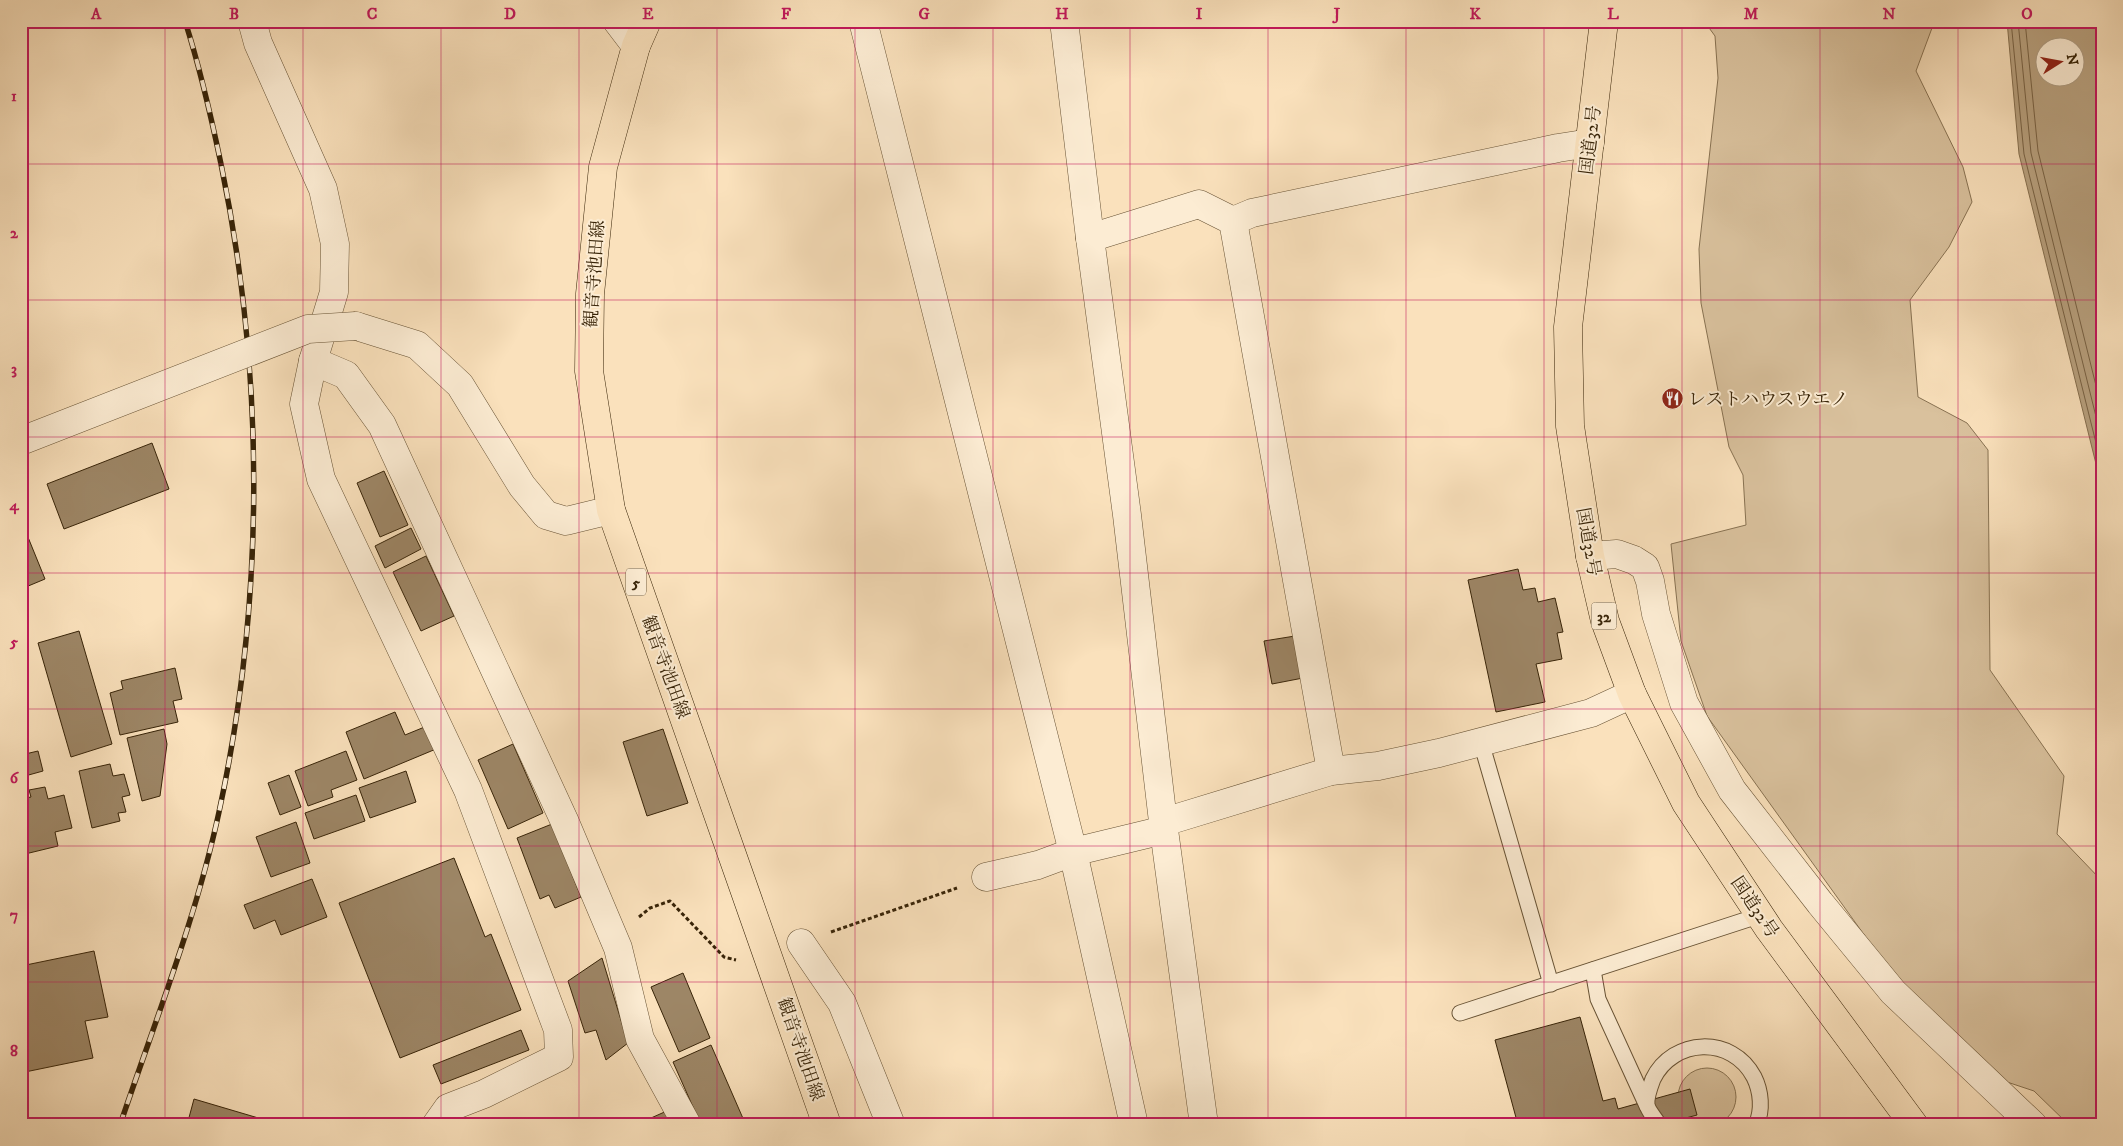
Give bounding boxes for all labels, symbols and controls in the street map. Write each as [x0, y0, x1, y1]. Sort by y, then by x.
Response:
text: A [90, 4, 102, 24]
text: B [229, 4, 239, 24]
text: C [367, 4, 377, 24]
text: D [504, 4, 516, 24]
text: E [642, 4, 654, 24]
text: F [781, 4, 791, 24]
text: G [918, 4, 930, 24]
text: H [1055, 4, 1069, 24]
text: I [1196, 4, 1203, 24]
text: J [1332, 4, 1341, 24]
text: K [1469, 4, 1481, 24]
text: L [1607, 4, 1619, 24]
text: M [1744, 4, 1759, 24]
text: N [1882, 4, 1896, 24]
text: O [2021, 4, 2033, 24]
north arrow [2036, 38, 2086, 88]
text: N [2062, 52, 2082, 68]
text: 1 [11, 86, 17, 106]
street label: 国道32号 [1576, 104, 1606, 176]
street label: 観音寺池田線 [580, 219, 610, 329]
text: 2 [10, 223, 19, 243]
text: 3 [11, 359, 17, 379]
restaurant icon: レストハウスウエノ [1660, 387, 1684, 411]
place label: レストハウスウエノ [1688, 389, 1849, 411]
text: 4 [8, 495, 19, 515]
street label: 国道32号 [1571, 506, 1605, 578]
road number: 5 [626, 568, 646, 596]
road number: 32 [1592, 602, 1616, 630]
street label: 観音寺池田線 [636, 613, 694, 722]
text: 5 [9, 632, 18, 652]
text: 6 [10, 768, 20, 788]
street label: 国道32号 [1726, 873, 1783, 943]
text: 7 [10, 905, 18, 925]
street label: 観音寺池田線 [772, 995, 828, 1104]
text: 8 [10, 1041, 18, 1061]

